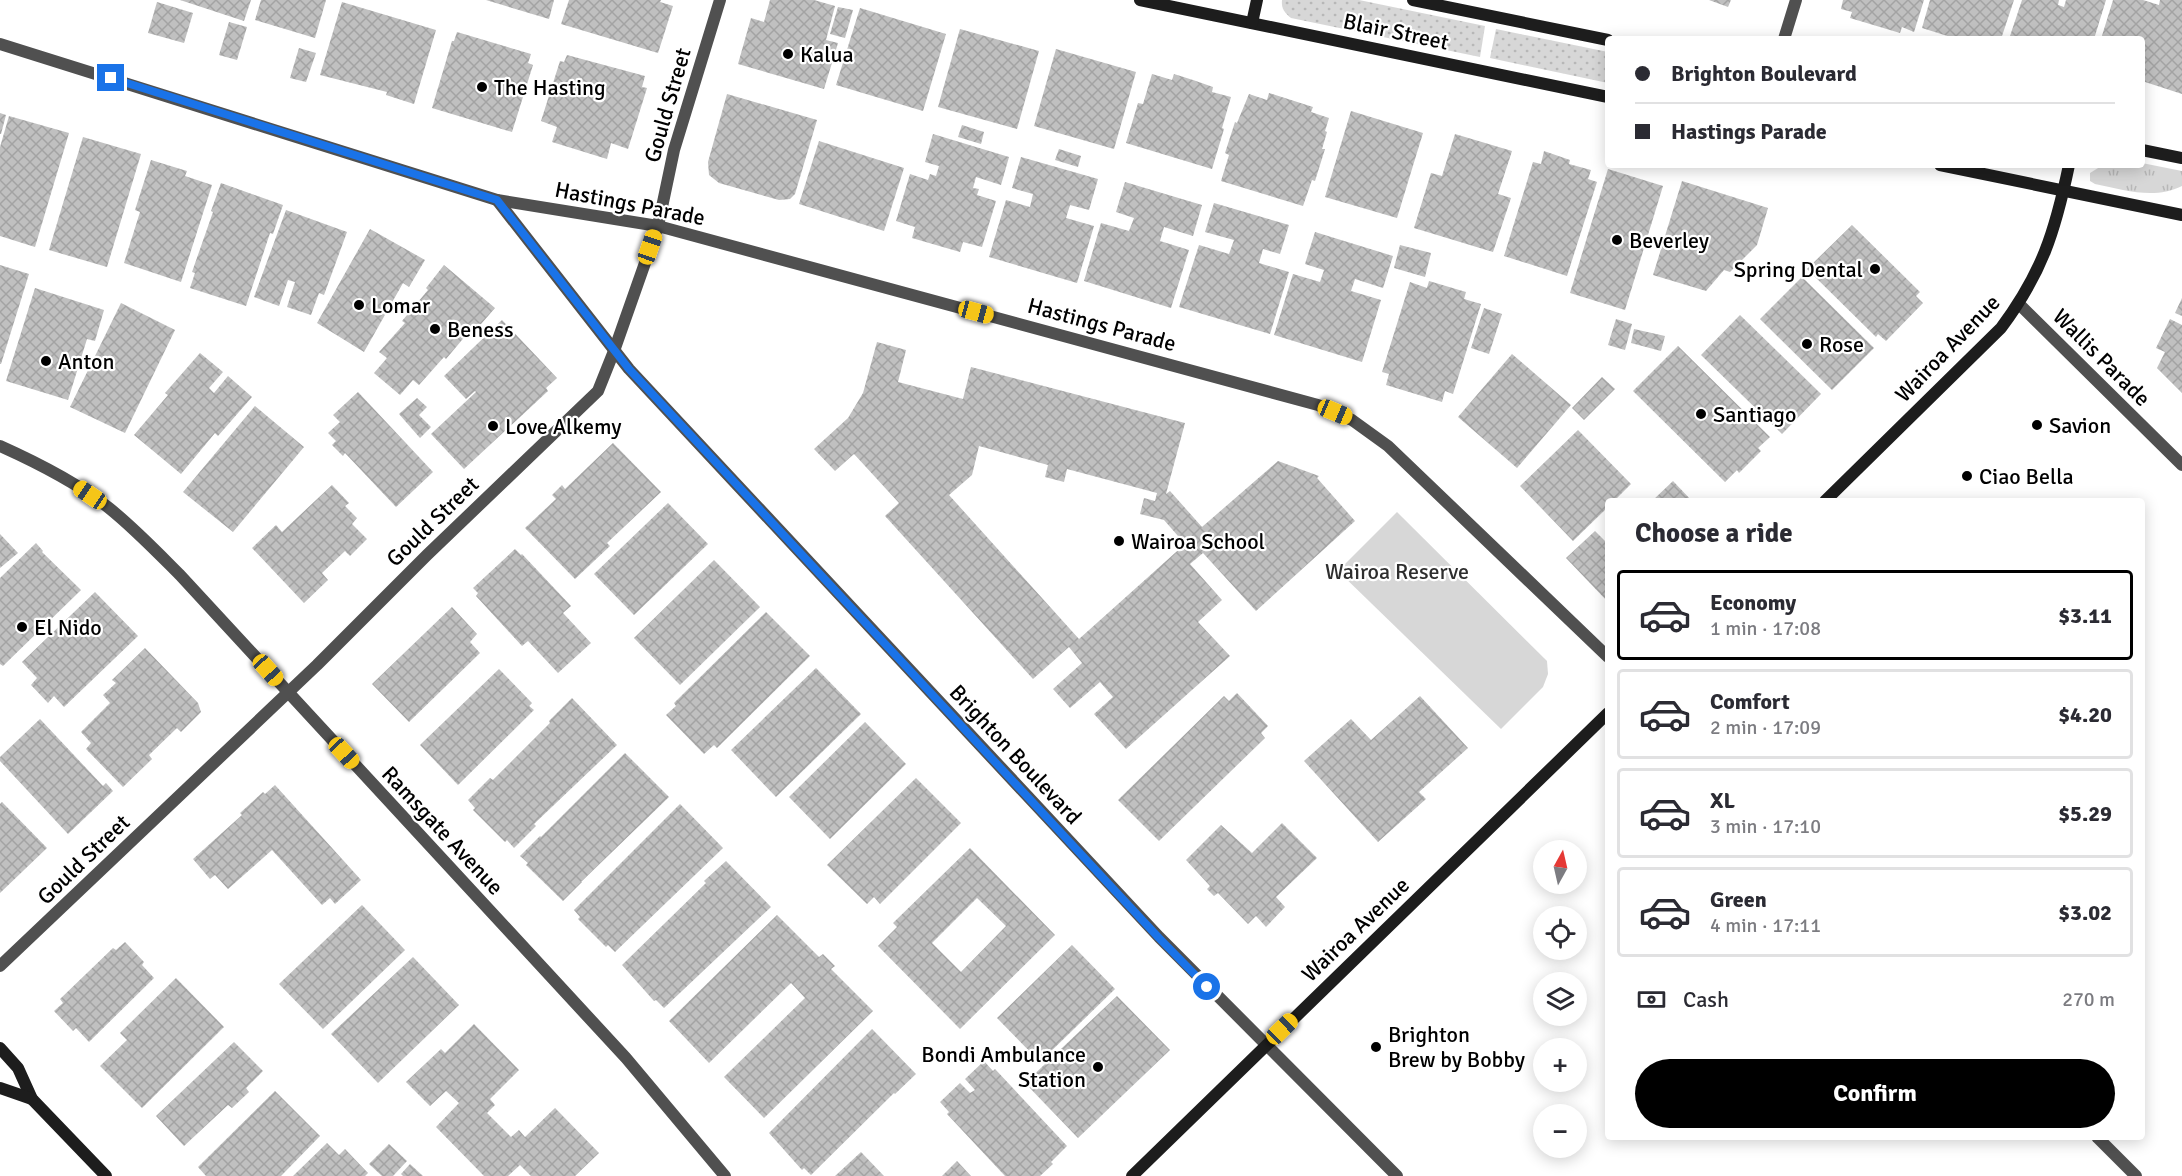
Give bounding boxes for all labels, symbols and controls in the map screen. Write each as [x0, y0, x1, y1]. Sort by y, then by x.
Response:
street label: Blair Street [1341, 7, 1451, 56]
place label: Kalua [800, 41, 854, 68]
street label: Gould Street [638, 45, 697, 165]
marker: Kalua [781, 47, 795, 61]
text: Brighton Boulevard [1671, 60, 1857, 87]
route end [97, 64, 124, 91]
place label: The Hasting [494, 74, 606, 101]
marker: The Hasting [475, 80, 489, 94]
text: Hastings Parade [1671, 118, 1827, 145]
street label: Hastings Parade [553, 176, 707, 231]
car [636, 227, 664, 267]
place label: Beverley [1629, 227, 1710, 254]
marker: Beverley [1610, 233, 1624, 247]
place label: Spring Dental [1734, 256, 1863, 283]
marker: Spring Dental [1868, 262, 1882, 276]
street label: Wairoa Avenue [1889, 289, 2005, 408]
place label: Lomar [371, 292, 430, 319]
street label: Hastings Parade [1025, 292, 1179, 357]
marker: Lomar [352, 298, 366, 312]
car [956, 299, 996, 325]
street label: Wallis Parade [2047, 303, 2156, 412]
place label: Beness [447, 316, 514, 343]
marker: Beness [428, 322, 442, 336]
place label: Rose [1819, 331, 1864, 358]
marker: Rose [1800, 337, 1814, 351]
place label: Anton [58, 348, 114, 375]
marker: Anton [39, 354, 53, 368]
car [1315, 397, 1355, 427]
place label: Santiago [1713, 401, 1796, 428]
marker: Santiago [1694, 407, 1708, 421]
place label: Savion [2049, 412, 2111, 439]
place label: Love Alkemy [505, 413, 622, 440]
marker: Savion [2030, 418, 2044, 432]
marker: Love Alkemy [486, 419, 500, 433]
place label: Ciao Bella [1979, 463, 2074, 490]
marker: Ciao Bella [1960, 469, 1974, 483]
street label: Gould Street [381, 471, 484, 572]
car [70, 477, 110, 513]
text: Choose a ride [1635, 517, 1793, 550]
place label: Wairoa School [1131, 528, 1265, 555]
marker: Wairoa School [1112, 534, 1126, 548]
park label: Wairoa Reserve [1325, 558, 1469, 585]
icon: car [1638, 588, 1692, 642]
text: Economy [1710, 589, 1796, 616]
text: $3.11 [2058, 602, 2112, 629]
place label: El Nido [34, 614, 102, 641]
text: 1 min · 17:08 [1710, 616, 1821, 641]
marker: El Nido [15, 620, 29, 634]
car [249, 651, 287, 689]
street label: Brighton Boulevard [944, 679, 1087, 830]
icon: car [1638, 687, 1692, 741]
text: Comfort [1710, 688, 1790, 715]
text: $4.20 [2058, 701, 2112, 728]
text: 2 min · 17:09 [1710, 715, 1821, 740]
car [325, 734, 363, 772]
street label: Ramsgate Avenue [376, 760, 509, 900]
icon: car [1638, 786, 1692, 840]
text: XL [1710, 787, 1735, 814]
text: $5.29 [2058, 800, 2112, 827]
street label: Gould Street [32, 809, 135, 910]
text: 3 min · 17:10 [1710, 814, 1821, 839]
north arrow [1533, 840, 1587, 894]
map controls [1533, 840, 1587, 1158]
street label: Wairoa Avenue [1296, 871, 1415, 987]
icon: car [1638, 885, 1692, 939]
text: Green [1710, 886, 1767, 913]
text: $3.02 [2058, 899, 2112, 926]
button: locate [1533, 906, 1587, 960]
text: 4 min · 17:11 [1710, 913, 1821, 938]
button: layers [1533, 972, 1587, 1026]
route start [1193, 973, 1220, 1000]
icon: cash [1635, 983, 1668, 1016]
text: Cash [1683, 986, 1729, 1013]
text: 270 m [2062, 987, 2115, 1012]
car [1263, 1010, 1301, 1048]
place label: Brighton Brew by Bobby [1388, 1021, 1526, 1073]
button: + [1533, 1038, 1587, 1092]
marker: Brighton Brew by Bobby [1369, 1040, 1383, 1054]
place label: Bondi Ambulance Station [921, 1041, 1086, 1093]
button: Confirm [1635, 1059, 2115, 1128]
marker: Bondi Ambulance Station [1091, 1060, 1105, 1074]
button: − [1533, 1104, 1587, 1158]

